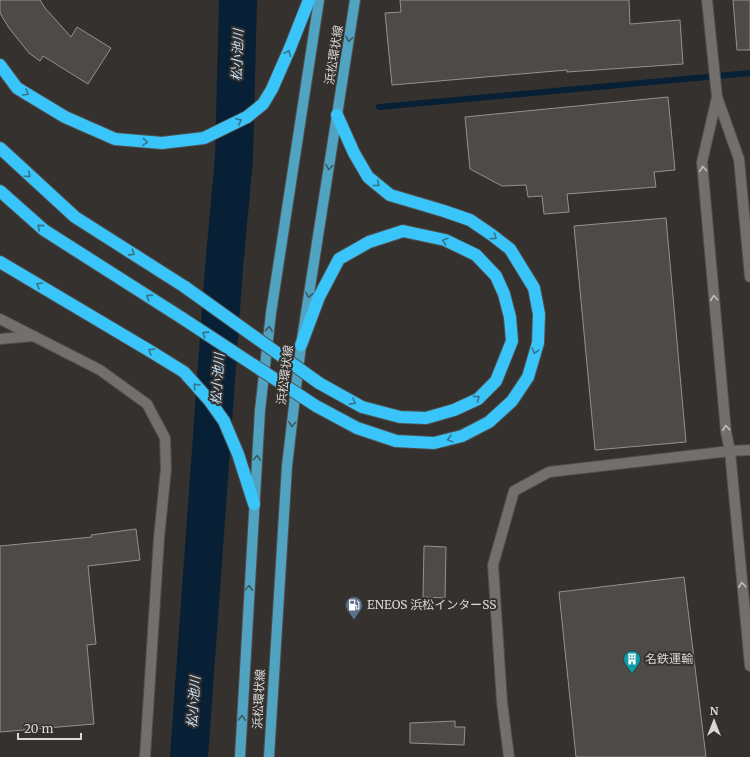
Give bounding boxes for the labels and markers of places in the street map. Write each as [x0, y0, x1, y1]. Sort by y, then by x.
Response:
fuel station icon: ENEOS 浜松インターSS [344, 595, 364, 620]
place label: ENEOS 浜松インターSS [367, 597, 496, 612]
building icon: 名鉄運輸 [622, 649, 642, 674]
place label: 名鉄運輸 [645, 651, 693, 666]

